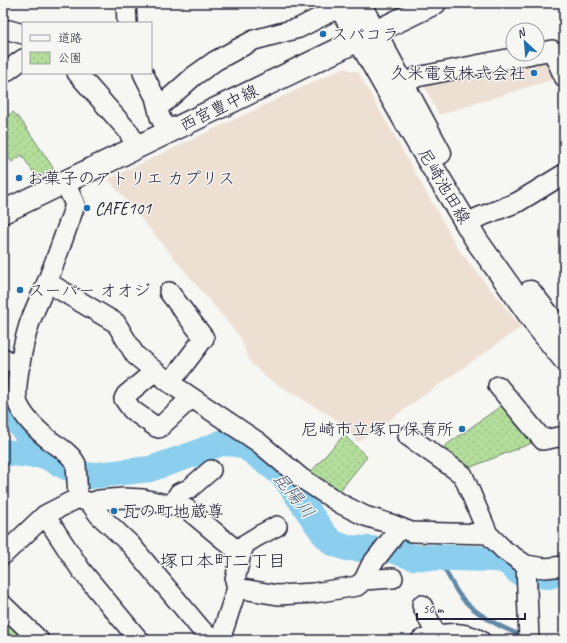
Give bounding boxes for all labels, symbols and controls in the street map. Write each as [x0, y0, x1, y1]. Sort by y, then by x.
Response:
legend [22, 22, 152, 74]
north arrow [505, 22, 545, 62]
place label: スパコラ [331, 24, 399, 45]
text: N [514, 24, 529, 41]
marker: スパコラ [318, 29, 328, 39]
text: 道路 [58, 30, 82, 46]
text: 公園 [58, 50, 82, 66]
place label: 久米電気株式会社 [390, 63, 526, 84]
marker: 久米電気株式会社 [529, 68, 539, 78]
street label: 西宮豊中線 [176, 80, 262, 136]
street label: 尼崎池田線 [413, 144, 475, 228]
place label: お菓子のアトリエ カプリス [27, 168, 235, 189]
marker: お菓子のアトリエ カプリス [14, 173, 24, 183]
place label: CAFE101 [95, 198, 152, 219]
marker: CAFE101 [82, 203, 92, 213]
place label: スーパー オオジ [28, 280, 150, 301]
marker: スーパー オオジ [15, 285, 25, 295]
place label: 尼崎市立塚口保育所 [301, 419, 454, 440]
marker: 尼崎市立塚口保育所 [457, 424, 467, 434]
water label: 昆陽川 [268, 467, 320, 523]
place label: 瓦の町地蔵尊 [122, 501, 224, 522]
marker: 瓦の町地蔵尊 [109, 506, 119, 516]
district label: 塚口本町二丁目 [160, 550, 286, 572]
scale bar [417, 595, 525, 621]
text: 50 m [423, 601, 445, 617]

